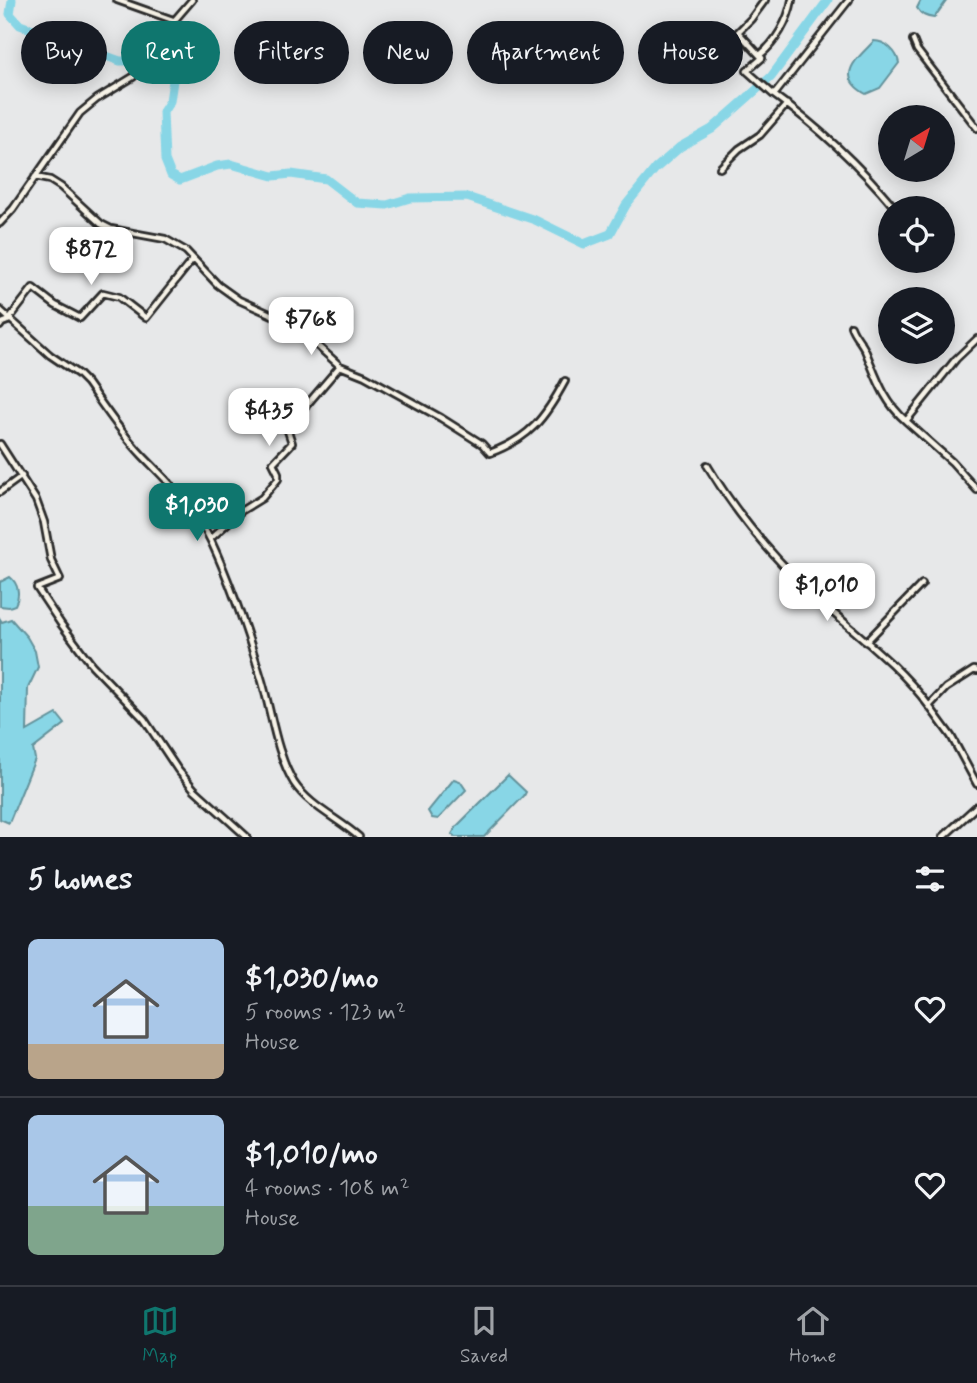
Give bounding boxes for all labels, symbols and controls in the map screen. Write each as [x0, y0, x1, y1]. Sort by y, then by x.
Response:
chip: Buy [21, 21, 107, 84]
chip: Rent [121, 21, 220, 84]
chip: Filters [234, 21, 349, 84]
chip: New [363, 21, 453, 84]
chip: Apartment [467, 21, 624, 84]
chip: House [638, 21, 743, 84]
north arrow [878, 105, 956, 182]
map controls [878, 105, 955, 364]
button: locate [878, 196, 955, 273]
pin: $872 [50, 228, 132, 287]
text: $872 [65, 235, 117, 265]
button: layers [878, 287, 955, 364]
pin: $768 [270, 298, 352, 357]
text: $768 [285, 305, 337, 335]
pin: $435 [228, 388, 310, 448]
text: $435 [244, 396, 294, 426]
pin: $1,030 [140, 484, 254, 543]
text: $1,030 [165, 491, 229, 521]
pin: $1,010 [770, 564, 884, 623]
text: $1,010 [795, 571, 859, 601]
text: 5 homes [28, 860, 133, 899]
icon: filters [911, 860, 949, 898]
text: $1,030/mo [245, 959, 379, 998]
icon: home [84, 967, 168, 1051]
icon: heart [911, 990, 949, 1028]
text: 5 rooms · 123 m² [245, 998, 406, 1028]
text: House [245, 1028, 299, 1058]
text: $1,010/mo [245, 1135, 378, 1174]
icon: home [84, 1143, 168, 1227]
icon: heart [911, 1166, 949, 1204]
text: 4 rooms · 108 m² [245, 1174, 410, 1204]
text: House [245, 1204, 299, 1234]
tab: Map [141, 1302, 179, 1369]
tab: Saved [460, 1302, 508, 1369]
tab: Home [789, 1302, 836, 1369]

